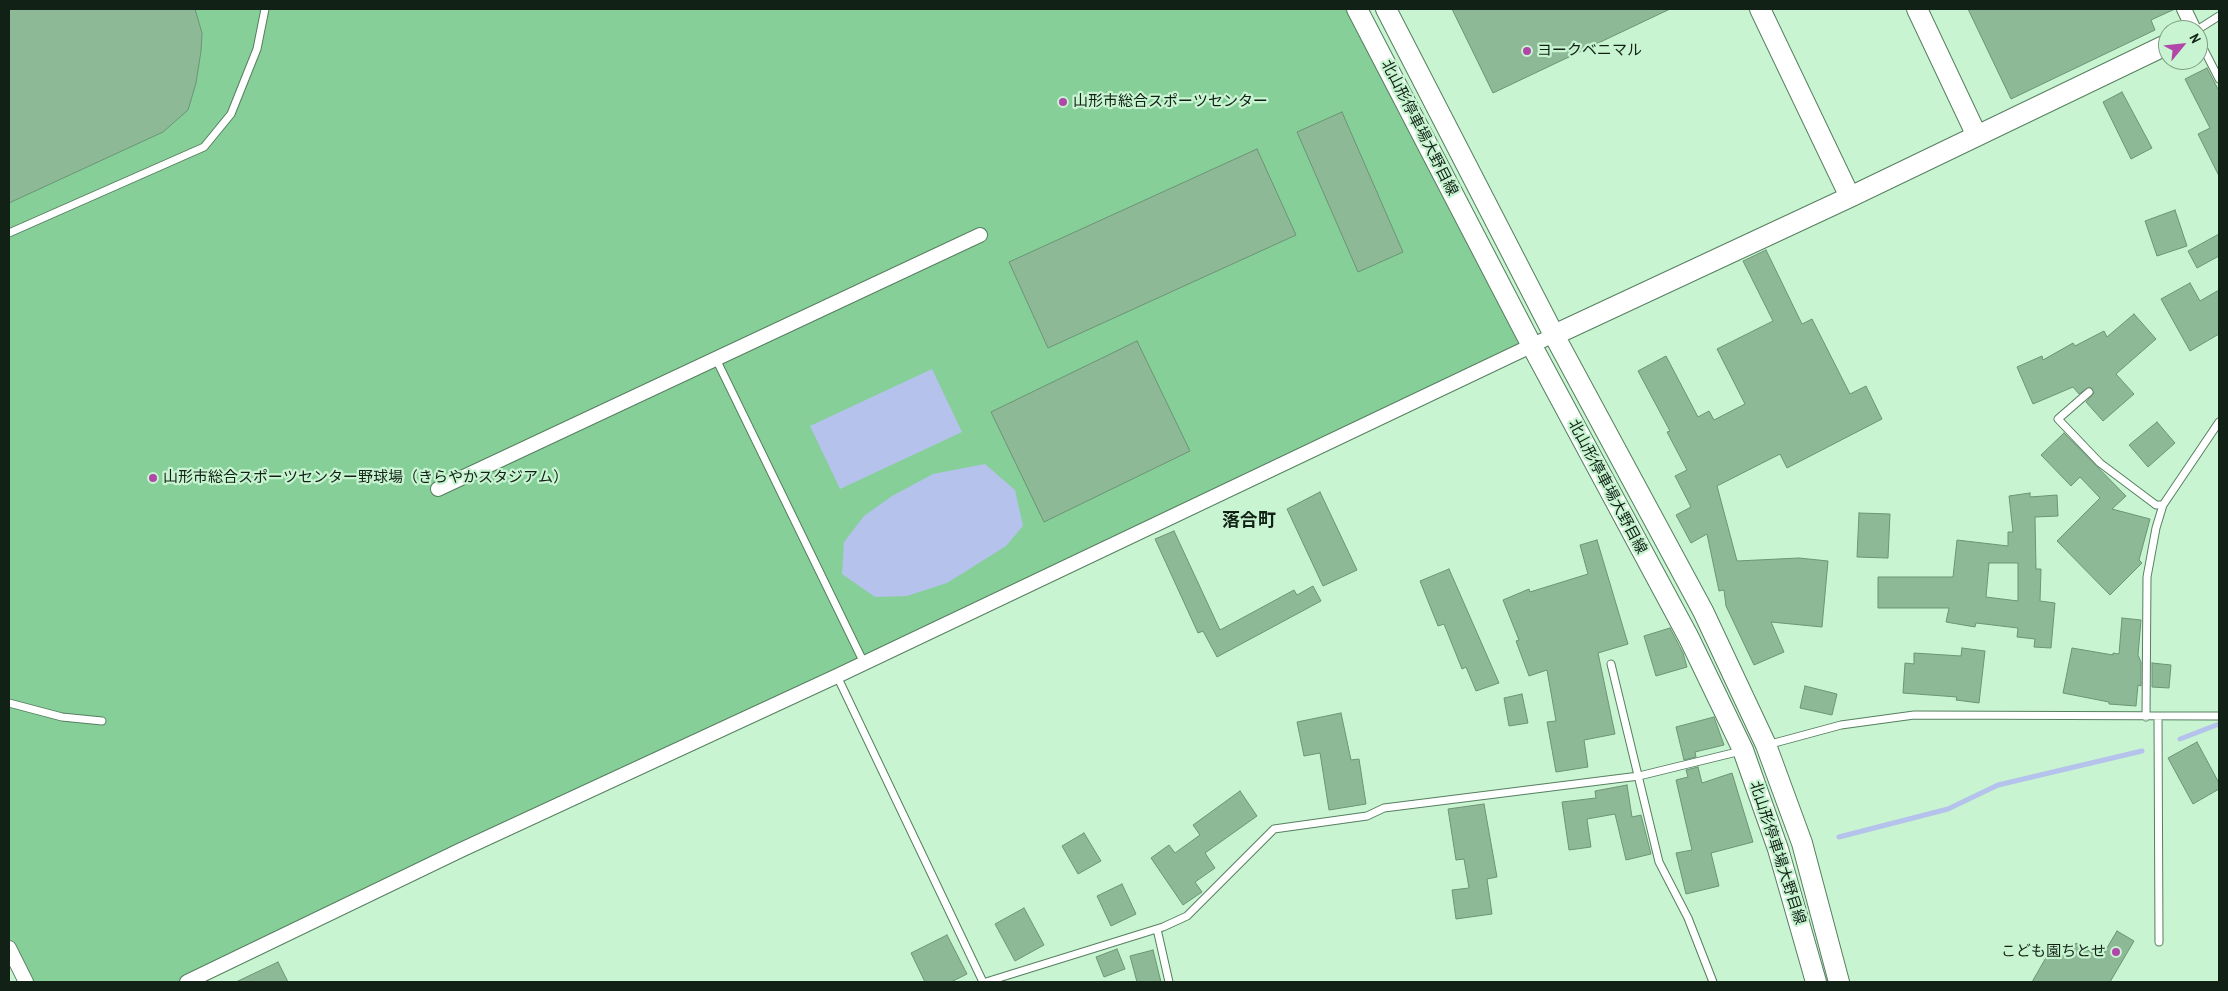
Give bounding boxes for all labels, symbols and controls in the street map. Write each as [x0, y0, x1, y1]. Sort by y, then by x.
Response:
north arrow [2158, 20, 2208, 70]
text: N [2185, 31, 2205, 46]
place label: ヨークベニマル [1537, 42, 1642, 60]
marker: ヨークベニマル [1521, 45, 1533, 57]
street label: 北山形停車場大野目線 [1377, 57, 1461, 199]
place label: 山形市総合スポーツセンター [1073, 93, 1268, 111]
marker: 山形市総合スポーツセンター [1057, 96, 1069, 108]
street label: 北山形停車場大野目線 [1564, 417, 1650, 557]
place label: 山形市総合スポーツセンター野球場（きらやかスタジアム） [163, 469, 568, 487]
marker: 山形市総合スポーツセンター野球場（きらやかスタジアム） [147, 472, 159, 484]
district label: 落合町 [1222, 510, 1276, 532]
street label: 北山形停車場大野目線 [1745, 779, 1809, 927]
place label: こども園ちとせ [2001, 943, 2106, 961]
marker: こども園ちとせ [2110, 946, 2122, 958]

